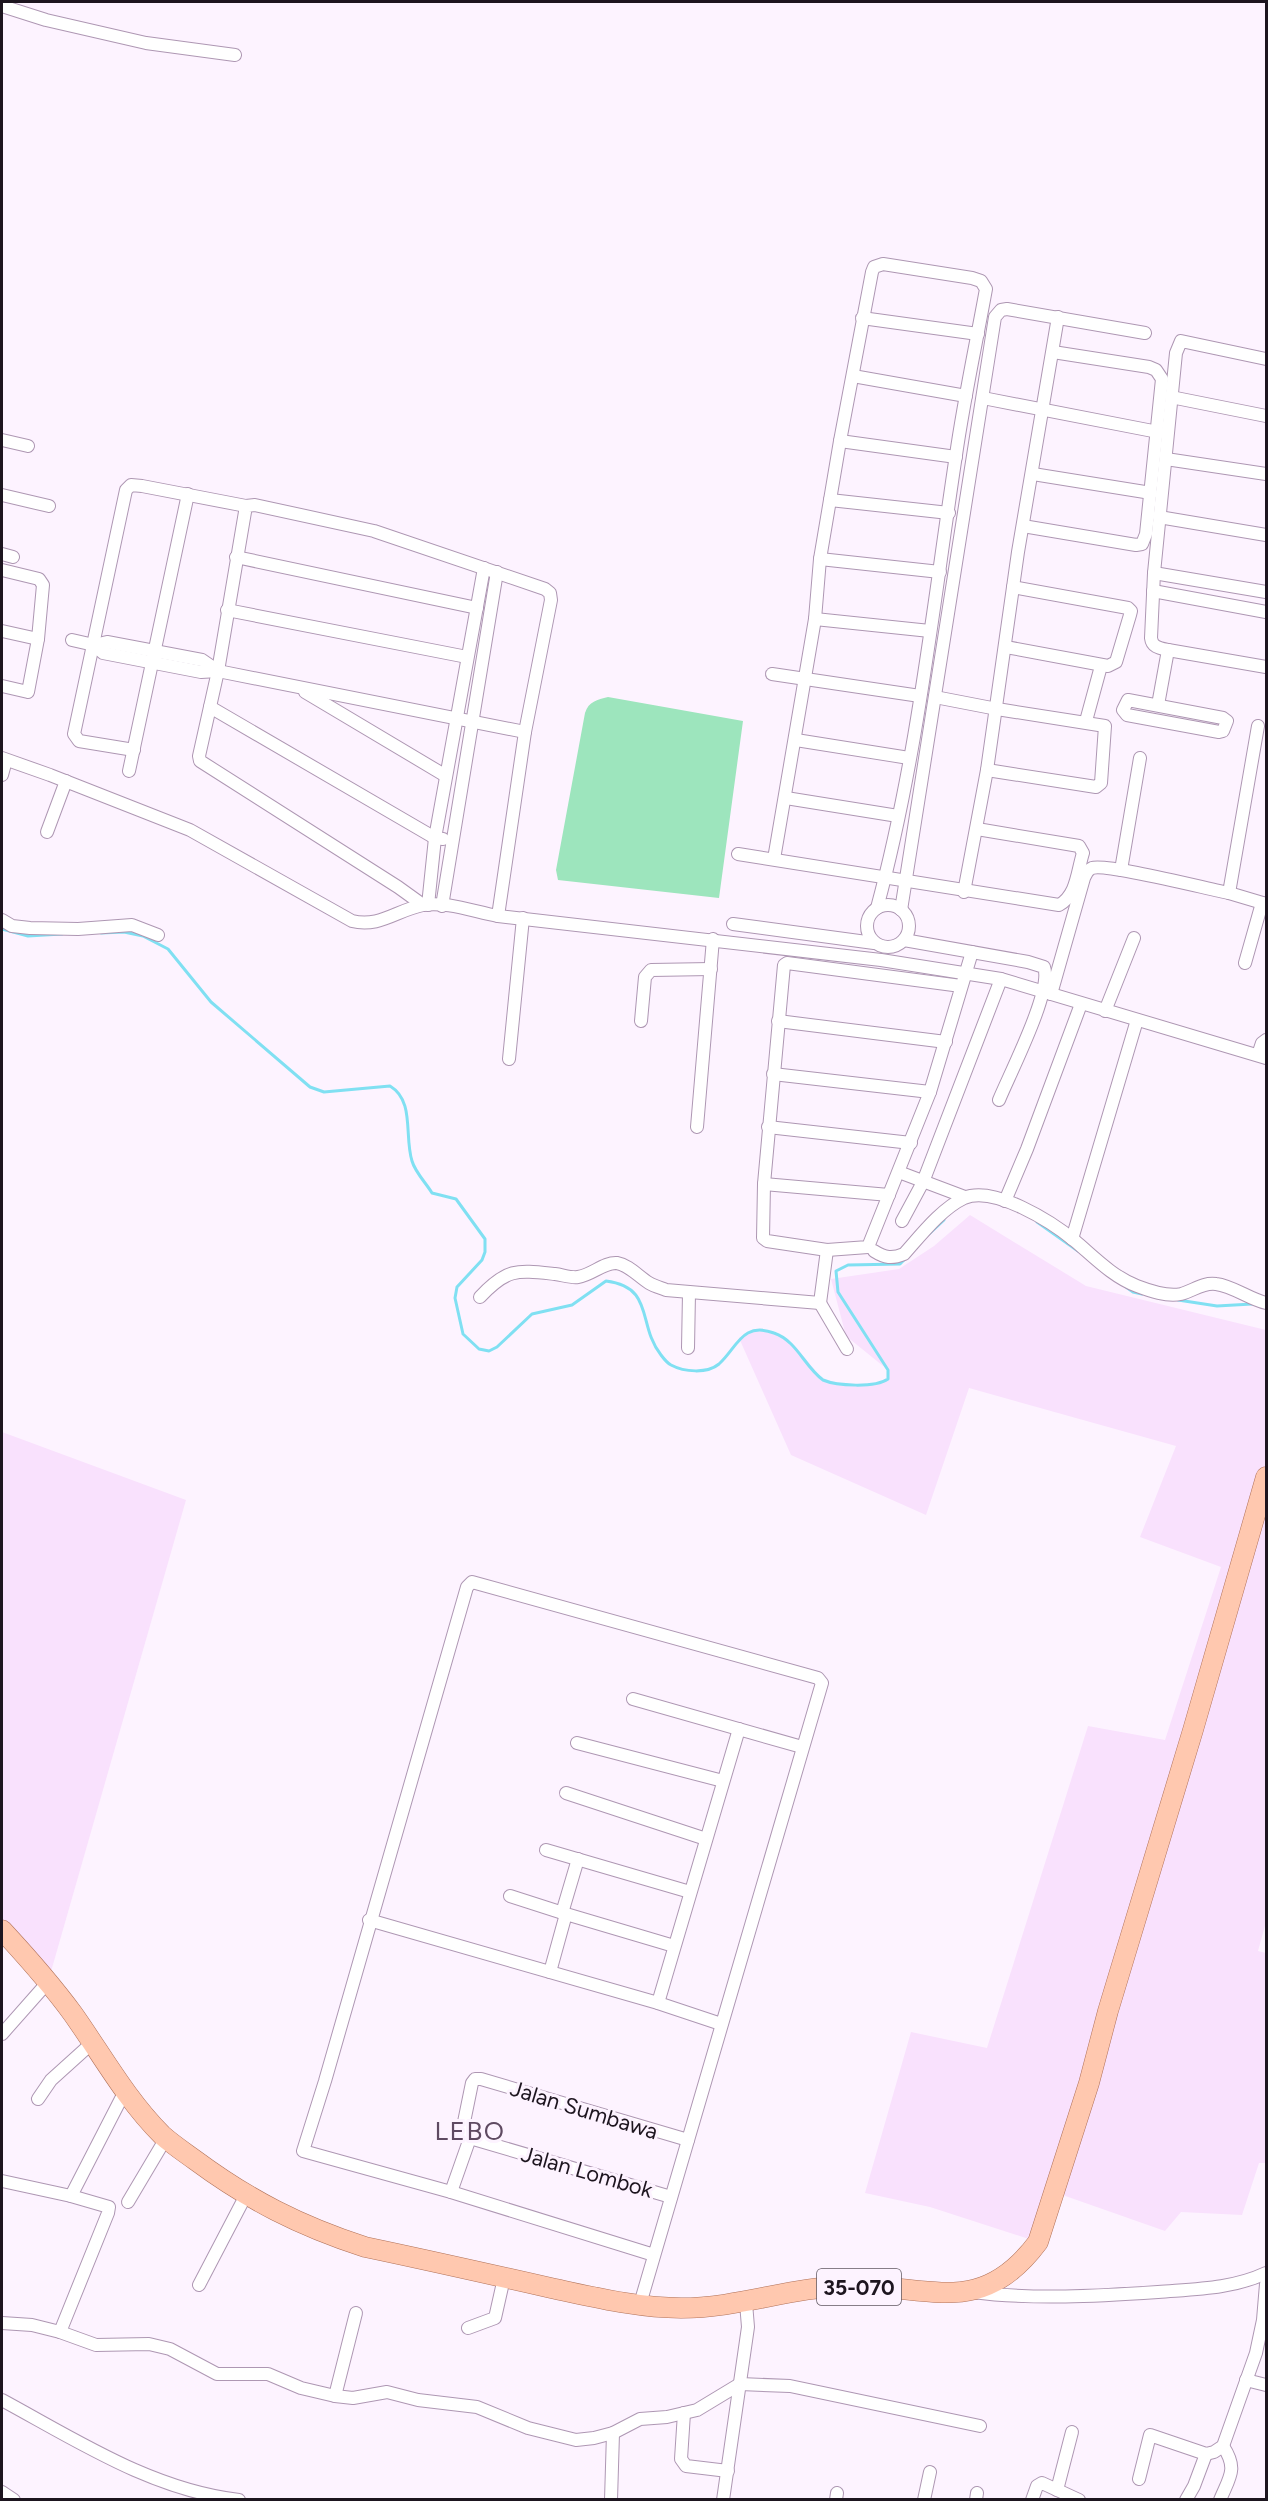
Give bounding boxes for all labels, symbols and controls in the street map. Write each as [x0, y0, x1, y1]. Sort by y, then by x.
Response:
street label: Jalan Sumbawa [507, 2075, 661, 2145]
district label: LEBO [435, 2115, 505, 2147]
street label: Jalan Lombok [518, 2140, 656, 2204]
road number: 35-070 [817, 2269, 901, 2305]

